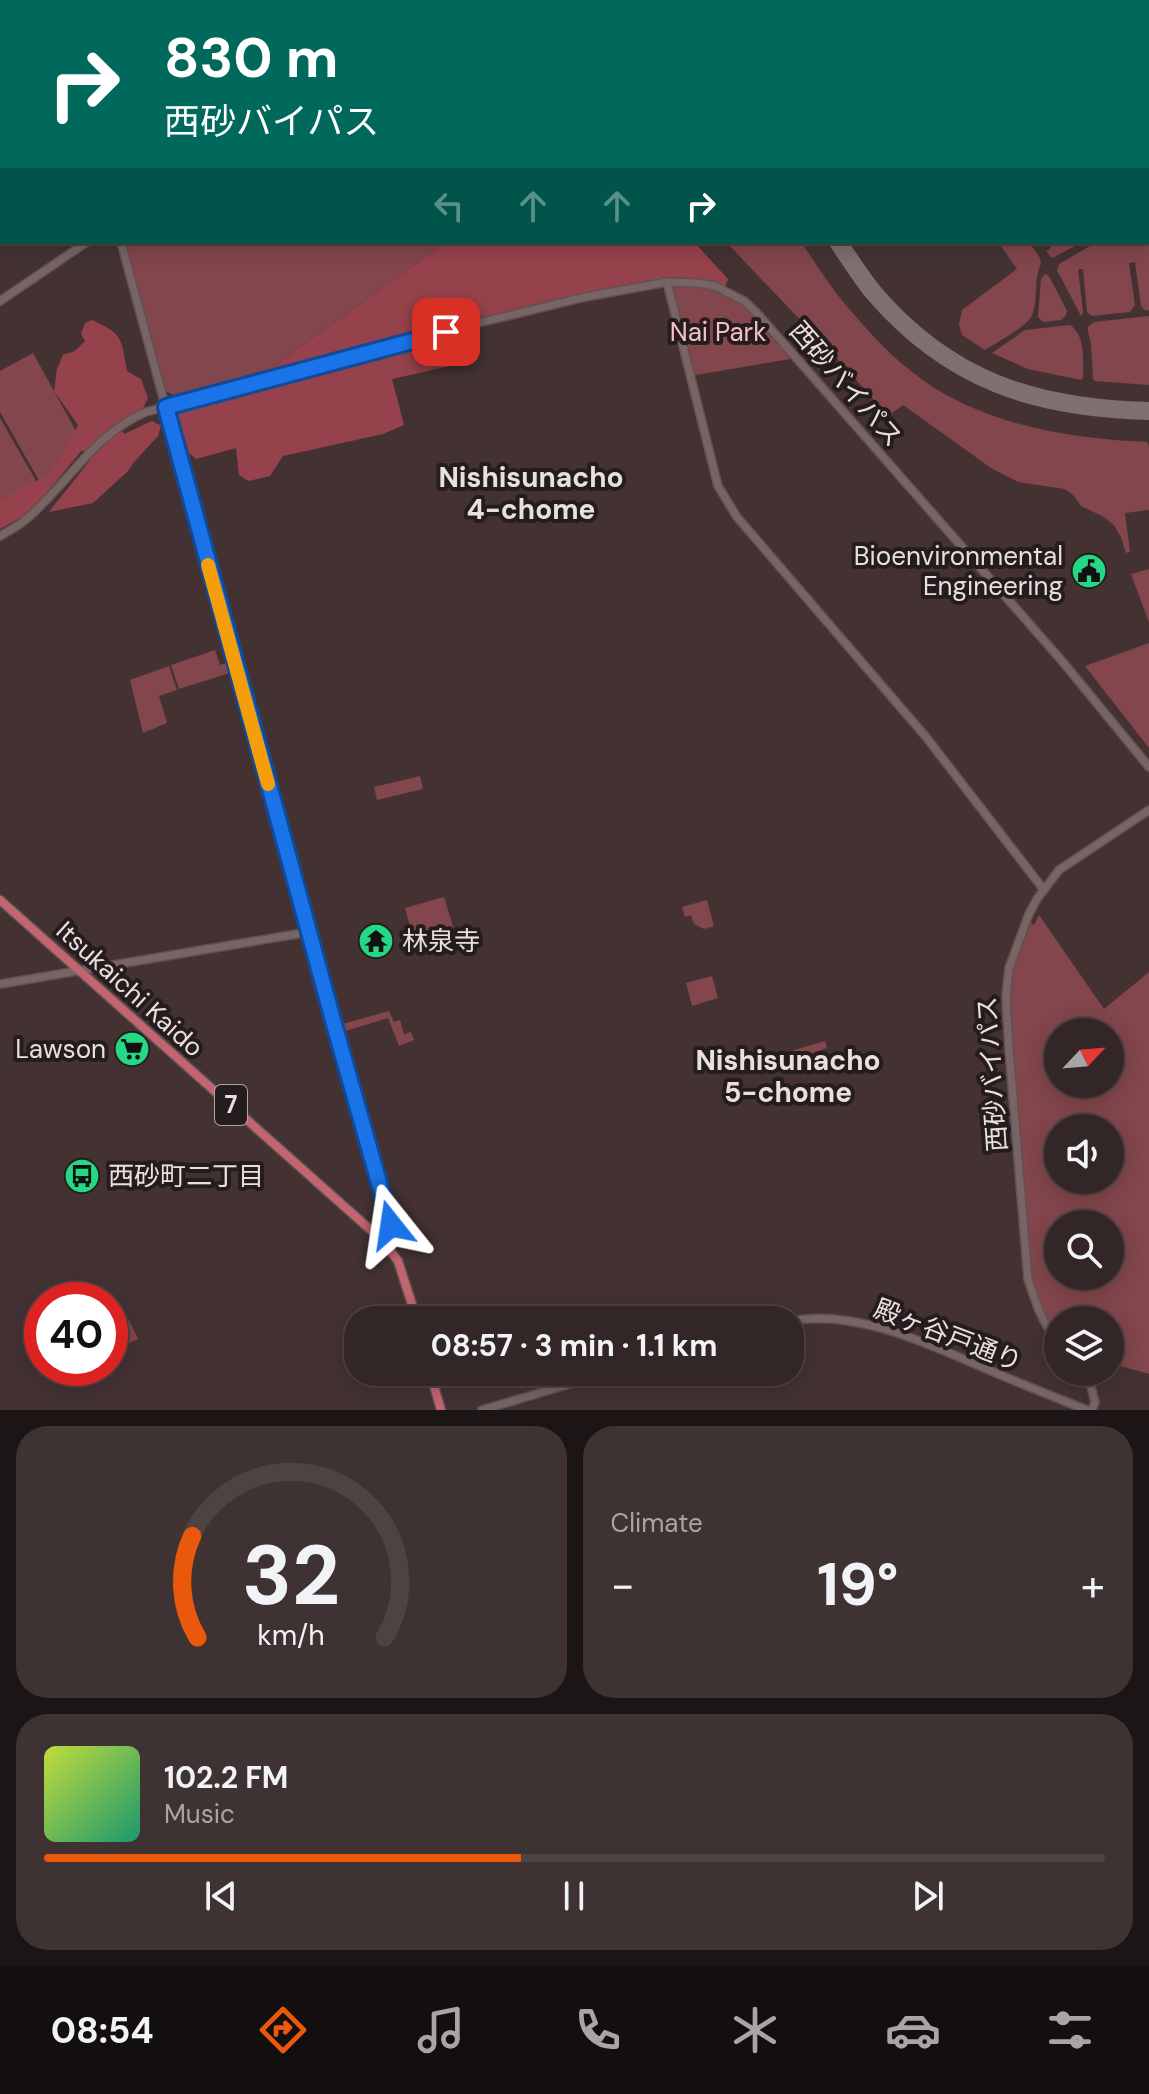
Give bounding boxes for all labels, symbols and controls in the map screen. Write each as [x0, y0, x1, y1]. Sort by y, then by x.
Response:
text: 830 m [164, 21, 339, 94]
icon: right [32, 32, 136, 136]
text: 西砂バイパス [164, 98, 379, 145]
icon: left [427, 184, 471, 228]
icon: ahead [511, 184, 555, 228]
icon: ahead [595, 184, 639, 228]
icon: right [679, 184, 723, 228]
pin [412, 298, 480, 366]
icon: arrive [424, 310, 468, 354]
street label: 西砂バイパス [782, 314, 910, 454]
park label: Nai Park [670, 315, 766, 349]
district label: Nishisunacho 4-chome [438, 459, 624, 528]
place label: Bioenvironmental Engineering [854, 539, 1063, 603]
public building icon: Bioenvironmental Engineering [1070, 552, 1108, 590]
street label: Itsukaichi Kaido [49, 914, 211, 1064]
temple icon: 林泉寺 [357, 922, 395, 960]
place label: 林泉寺 [402, 924, 480, 958]
street label: 西砂バイパス [970, 995, 1014, 1153]
north arrow [1044, 1018, 1124, 1098]
map controls [1044, 1018, 1124, 1386]
supermarket icon: Lawson [113, 1030, 151, 1068]
place label: Lawson [15, 1032, 106, 1066]
district label: Nishisunacho 5-chome [695, 1042, 881, 1111]
road number: 7 [215, 1085, 247, 1125]
button: sound [1044, 1114, 1124, 1194]
bus stop icon: 西砂町二丁目 [63, 1157, 101, 1195]
place label: 西砂町二丁目 [108, 1159, 264, 1193]
position arrow [349, 1183, 433, 1267]
button: search [1044, 1210, 1124, 1290]
speed limit sign: 40 [24, 1282, 128, 1386]
street label: 殿ヶ谷戸通り [869, 1291, 1027, 1379]
button: layers [1044, 1306, 1124, 1386]
text: 08:57 · 3 min · 1.1 km [431, 1326, 717, 1365]
text: Climate [611, 1506, 703, 1540]
text: 32 [242, 1521, 340, 1630]
text: 19° [817, 1545, 899, 1624]
text: − [611, 1556, 635, 1614]
text: + [1081, 1556, 1105, 1614]
text: km/h [257, 1617, 325, 1654]
text: 102.2 FM [164, 1758, 288, 1797]
text: Music [164, 1797, 235, 1831]
icon: previous [199, 1874, 243, 1918]
icon: pause [552, 1874, 596, 1918]
icon: next [906, 1874, 950, 1918]
icon: directions [255, 2002, 311, 2058]
icon: music [413, 2002, 469, 2058]
icon: phone [570, 2002, 626, 2058]
icon: climate [727, 2002, 783, 2058]
icon: car [885, 2002, 941, 2058]
icon: filters [1042, 2002, 1098, 2058]
text: 08:54 [51, 2007, 154, 2054]

